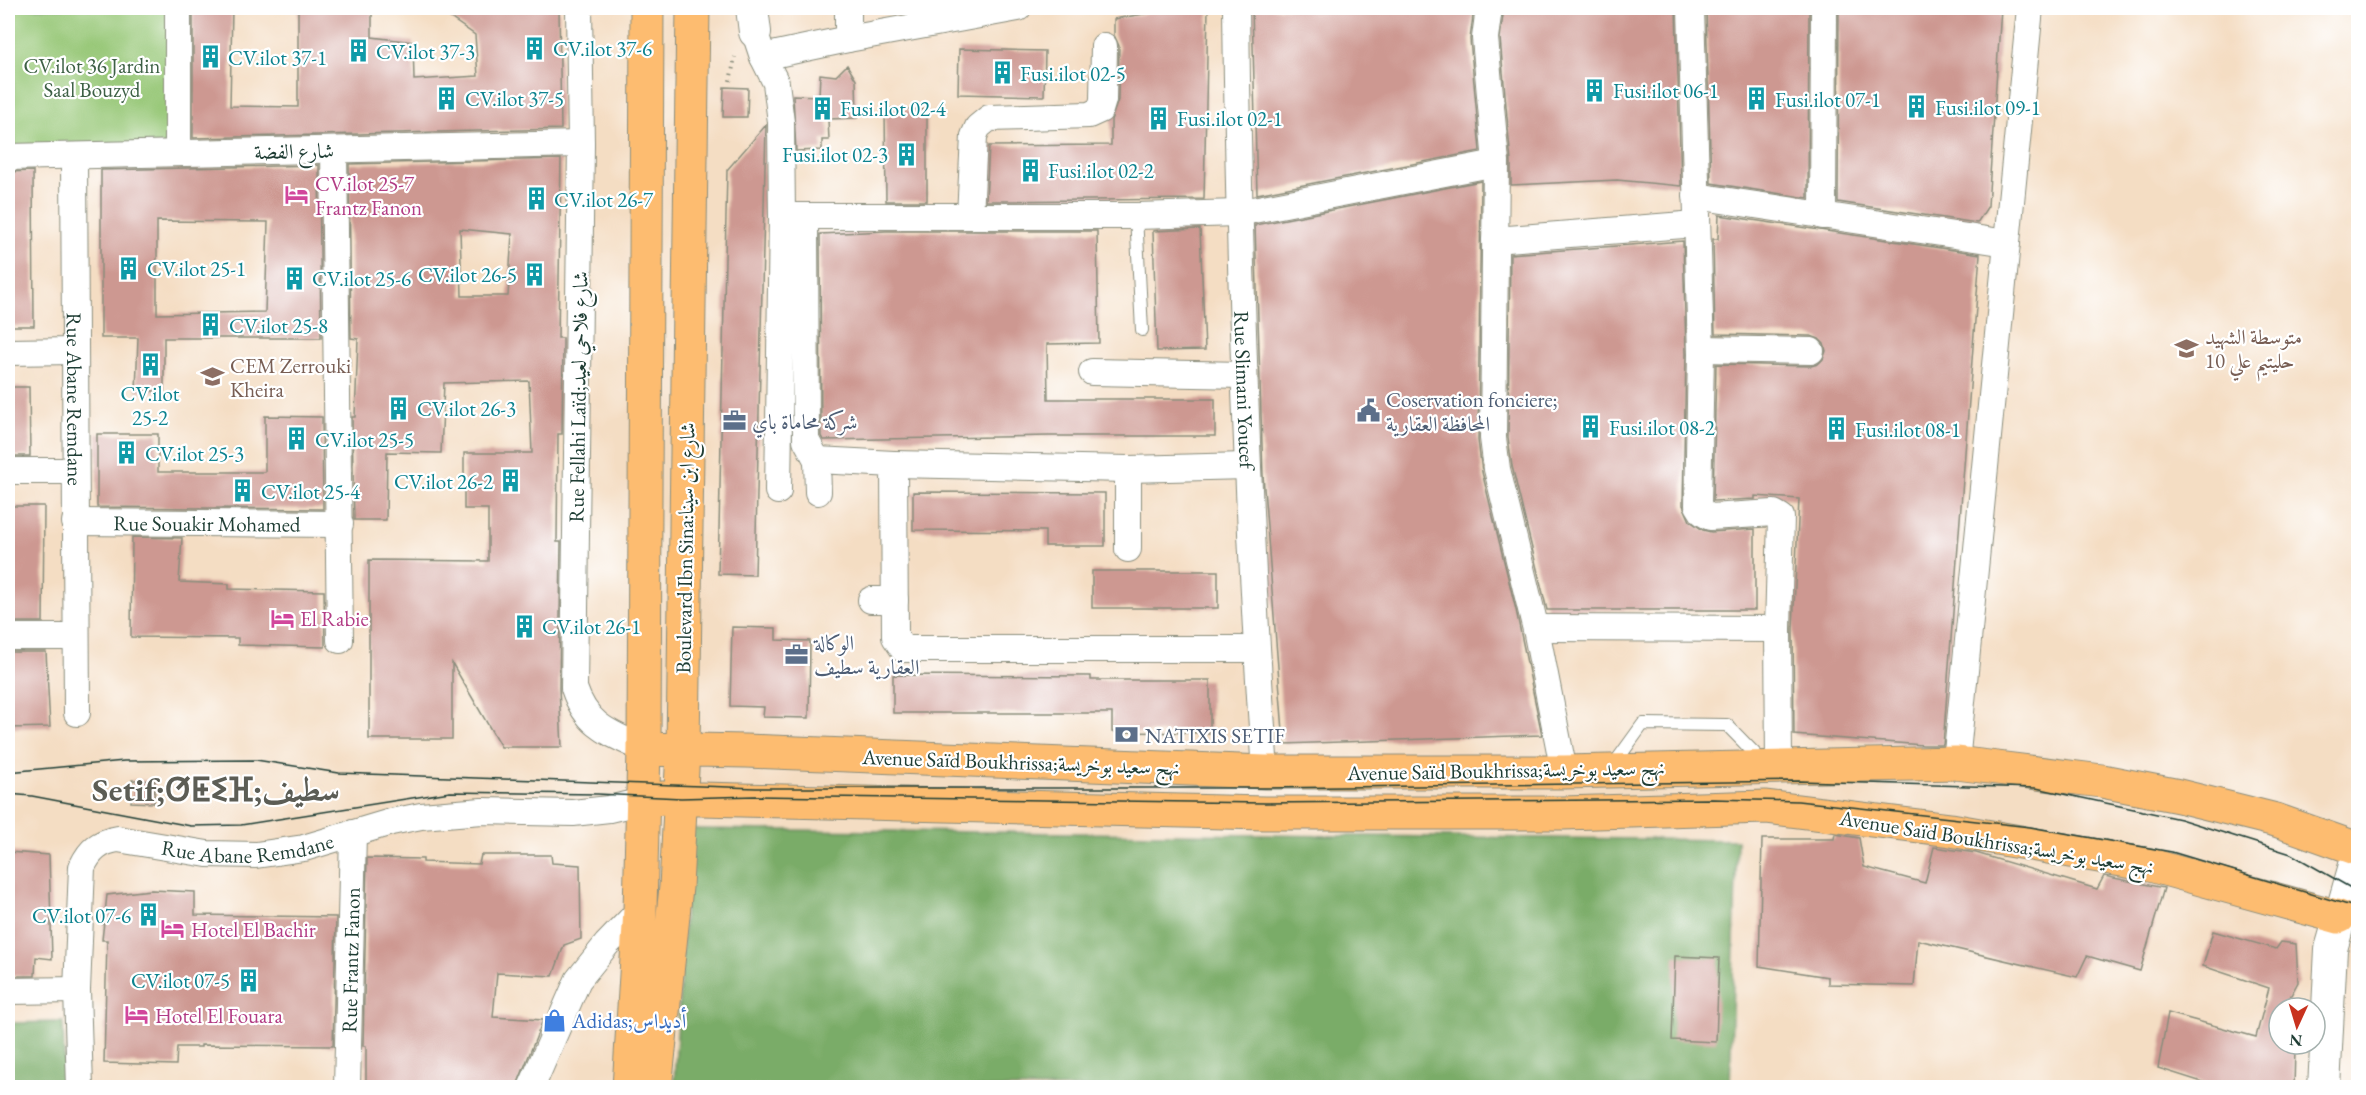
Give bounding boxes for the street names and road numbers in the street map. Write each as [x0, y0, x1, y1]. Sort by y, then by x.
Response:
street label: شارع الفضة [254, 137, 334, 170]
street label: Rue Fellahi Laïd;شارع فلاحي لعيد [562, 271, 599, 523]
street label: Rue Slimani Youcef [1229, 310, 1262, 472]
street label: Rue Abane Remdane [61, 312, 89, 486]
street label: Boulevard Ibn Sina:شارع ابن سينا [669, 422, 706, 674]
street label: Rue Souakir Mohamed [113, 509, 301, 537]
street label: Avenue Saïd Boukhrissa;نهج سعيد بوخريسة [860, 743, 1180, 787]
street label: Avenue Saïd Boukhrissa;نهج سعيد بوخريسة [1346, 754, 1665, 792]
street label: Avenue Saïd Boukhrissa;نهج سعيد بوخريسة [1836, 804, 2156, 886]
street label: Rue Abane Remdane [159, 827, 336, 869]
street label: Rue Frantz Fanon [335, 887, 365, 1033]

